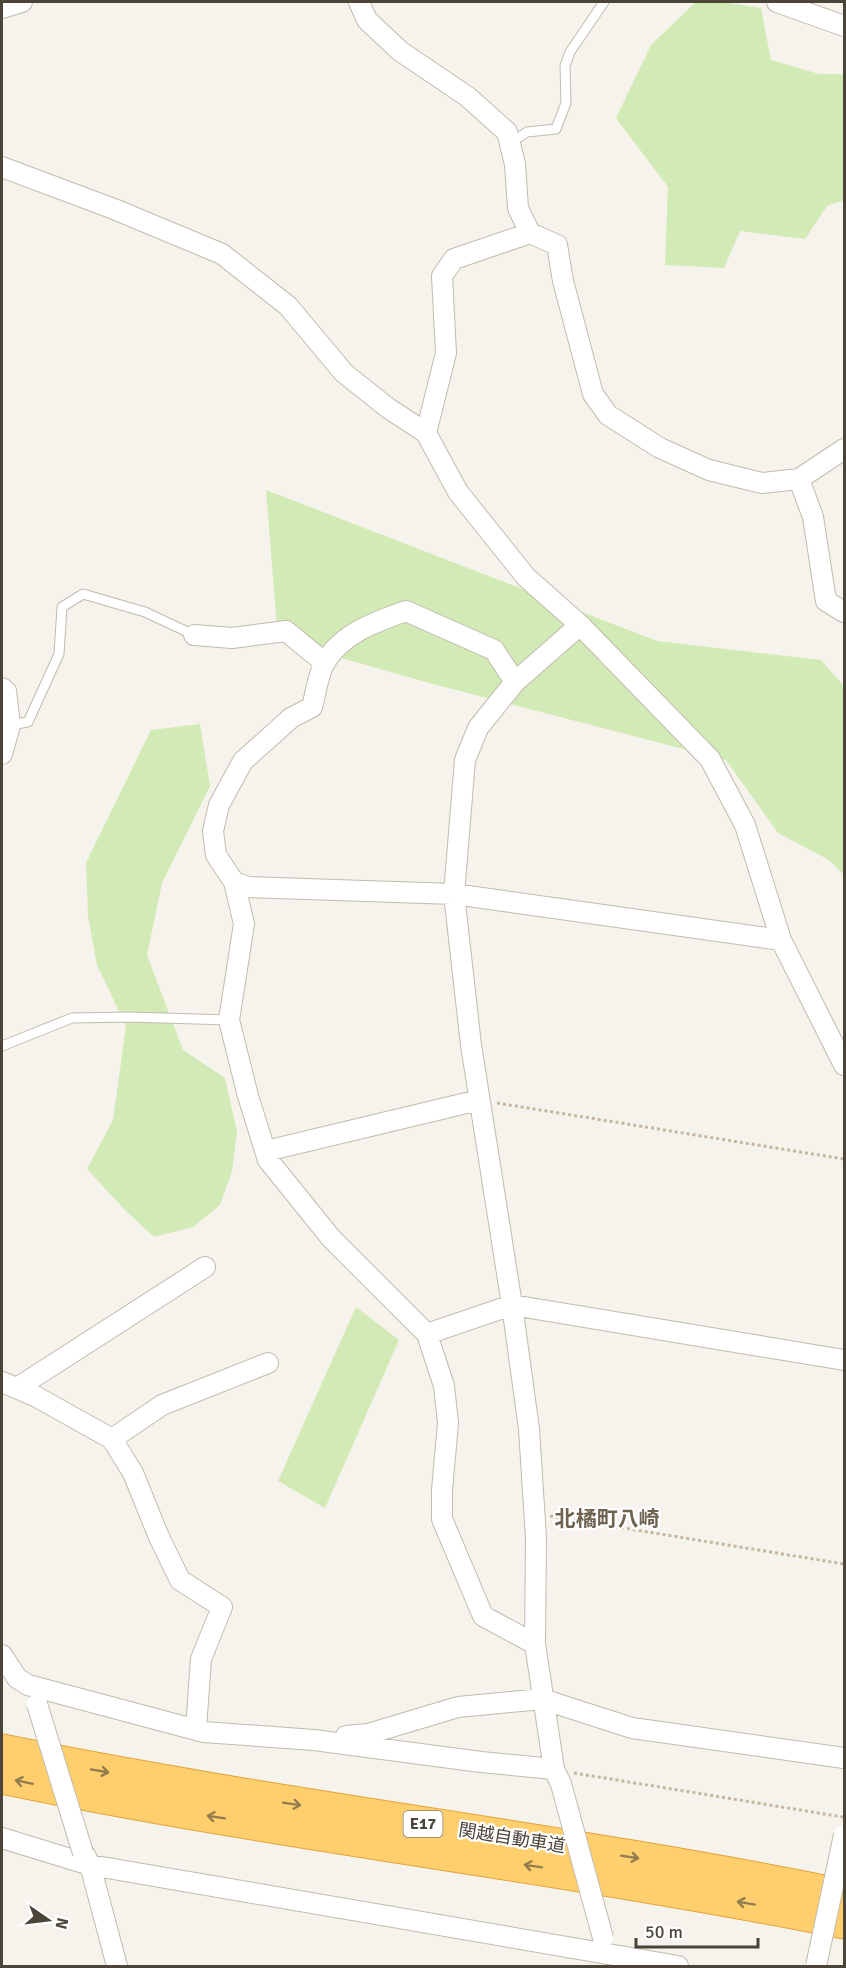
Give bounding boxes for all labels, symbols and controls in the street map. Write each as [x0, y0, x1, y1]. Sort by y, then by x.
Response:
district label: 北橘町八崎 [555, 1506, 660, 1532]
one-way arrow [90, 1766, 109, 1777]
one-way arrow [15, 1776, 34, 1787]
one-way arrow [282, 1798, 302, 1809]
one-way arrow [206, 1811, 226, 1822]
road number: E17 [404, 1811, 442, 1837]
street label: 関越自動車道 [457, 1819, 567, 1857]
one-way arrow [620, 1851, 639, 1862]
one-way arrow [524, 1861, 543, 1872]
north arrow [18, 1890, 78, 1950]
one-way arrow [737, 1897, 756, 1908]
scale bar [636, 1911, 758, 1949]
text: N [51, 1916, 73, 1931]
text: 50 m [645, 1921, 683, 1943]

